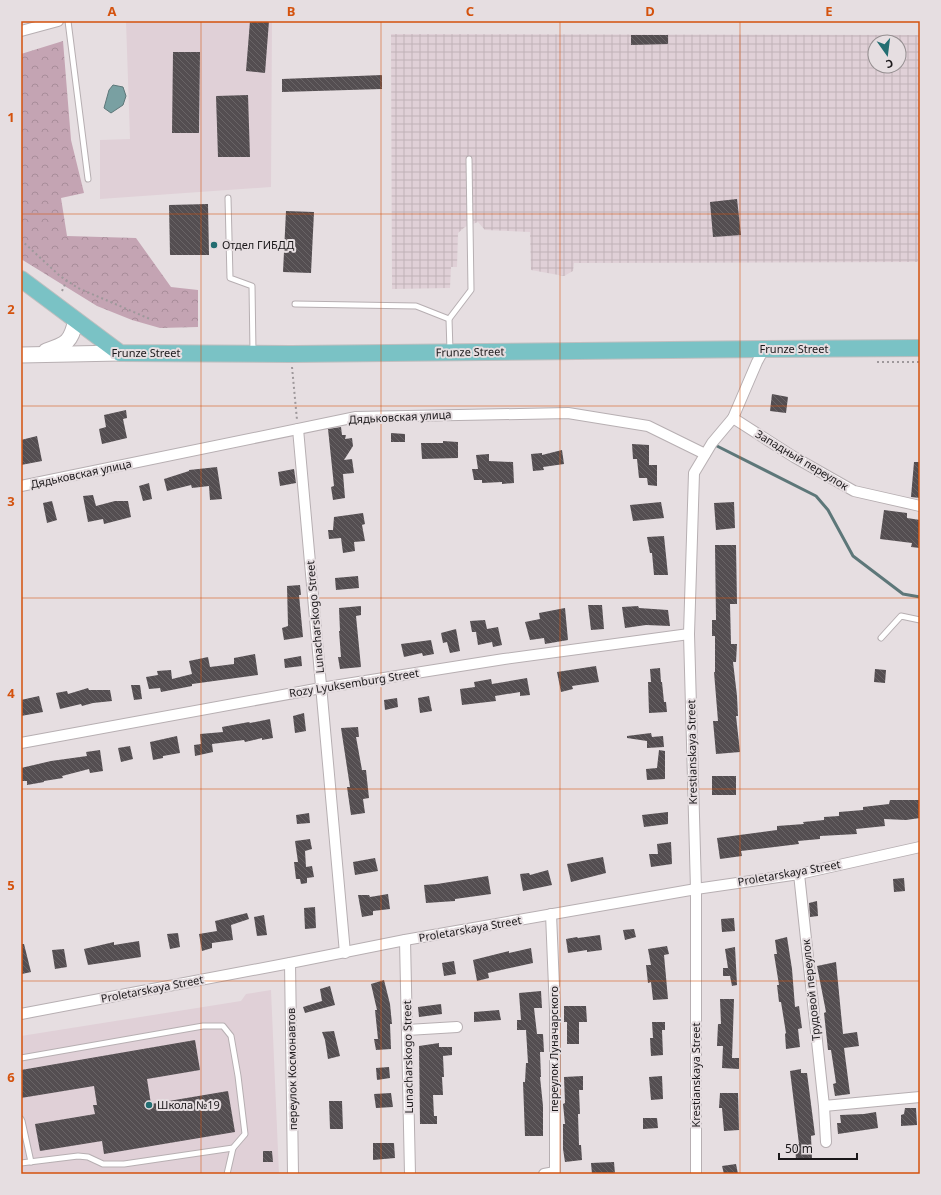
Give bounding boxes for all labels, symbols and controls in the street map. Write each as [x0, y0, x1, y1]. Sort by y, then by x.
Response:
text: A [108, 2, 117, 20]
text: B [287, 2, 295, 20]
text: C [466, 2, 474, 20]
text: D [645, 2, 655, 20]
text: E [825, 2, 833, 20]
north arrow [867, 34, 907, 74]
text: С [884, 56, 895, 72]
text: 1 [7, 108, 15, 126]
place label: Отдел ГИБДД [222, 237, 294, 252]
marker: Отдел ГИБДД [209, 240, 219, 250]
text: 2 [7, 300, 15, 318]
street label: Frunze Street [760, 341, 828, 356]
street label: Frunze Street [435, 343, 505, 360]
street label: Frunze Street [112, 345, 180, 360]
street label: Дядьковская улица [348, 406, 452, 427]
street label: Западный переулок [753, 426, 852, 493]
street label: Дядьковская улица [29, 455, 133, 492]
text: 3 [7, 492, 15, 510]
street label: Lunacharskogo Street [302, 560, 327, 674]
street label: Rozy Lyuksemburg Street [288, 665, 420, 700]
text: 4 [7, 684, 15, 702]
street label: Krestianskaya Street [683, 699, 700, 805]
street label: Proletarskaya Street [736, 856, 841, 889]
text: 5 [7, 876, 15, 894]
street label: Proletarskaya Street [417, 912, 522, 945]
street label: Трудовой переулок [798, 938, 823, 1041]
street label: Proletarskaya Street [99, 971, 204, 1006]
street label: переулок Луначарского [546, 986, 561, 1112]
street label: Lunacharskogo Street [399, 1000, 416, 1114]
street label: переулок Космонавтов [283, 1008, 300, 1130]
street label: Krestianskaya Street [688, 1022, 703, 1128]
text: 6 [7, 1068, 15, 1086]
place label: Школа №19 [157, 1097, 220, 1112]
marker: Школа №19 [144, 1100, 154, 1110]
scale bar [779, 1135, 857, 1161]
text: 50 m [785, 1140, 813, 1157]

